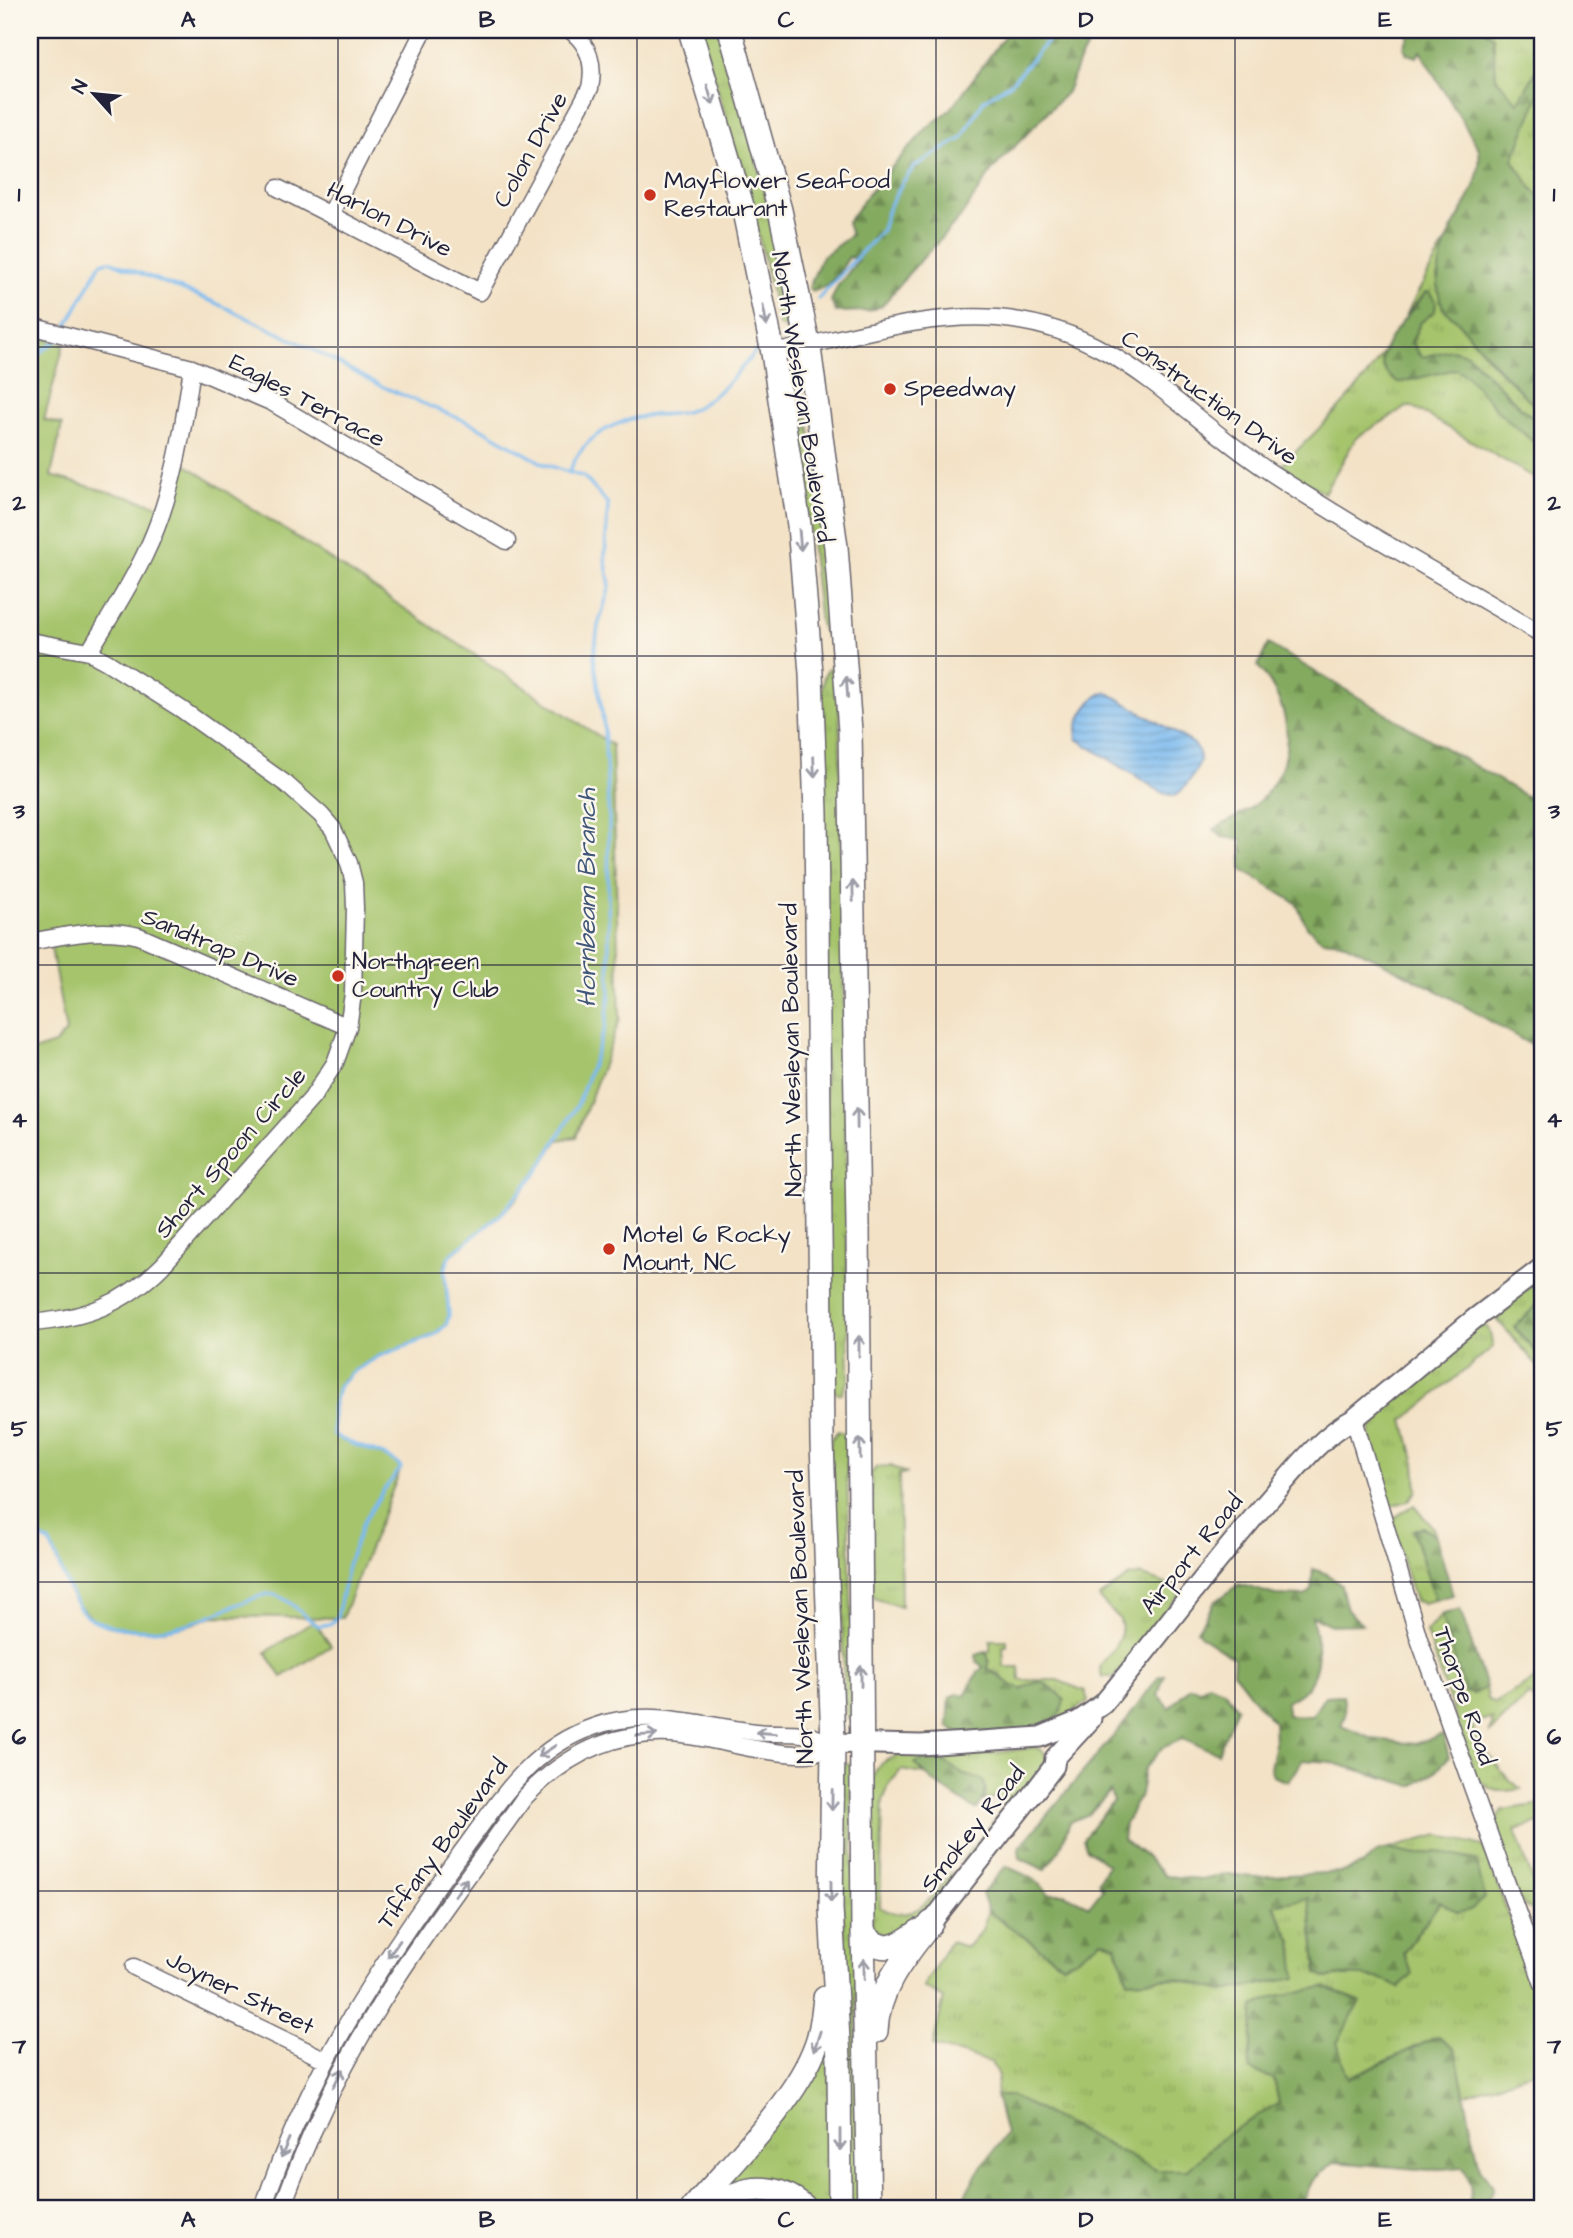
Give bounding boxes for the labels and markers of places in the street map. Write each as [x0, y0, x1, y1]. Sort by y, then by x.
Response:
place label: Mayflower Seafood Restaurant [664, 164, 890, 226]
marker: Mayflower Seafood Restaurant [642, 187, 658, 203]
place label: Speedway [904, 372, 1016, 407]
marker: Speedway [882, 381, 898, 397]
place label: Northgreen Country Club [352, 945, 499, 1008]
marker: Northgreen Country Club [330, 968, 346, 984]
place label: Motel 6 Rocky Mount, NC [623, 1218, 791, 1280]
marker: Motel 6 Rocky Mount, NC [601, 1241, 617, 1257]

